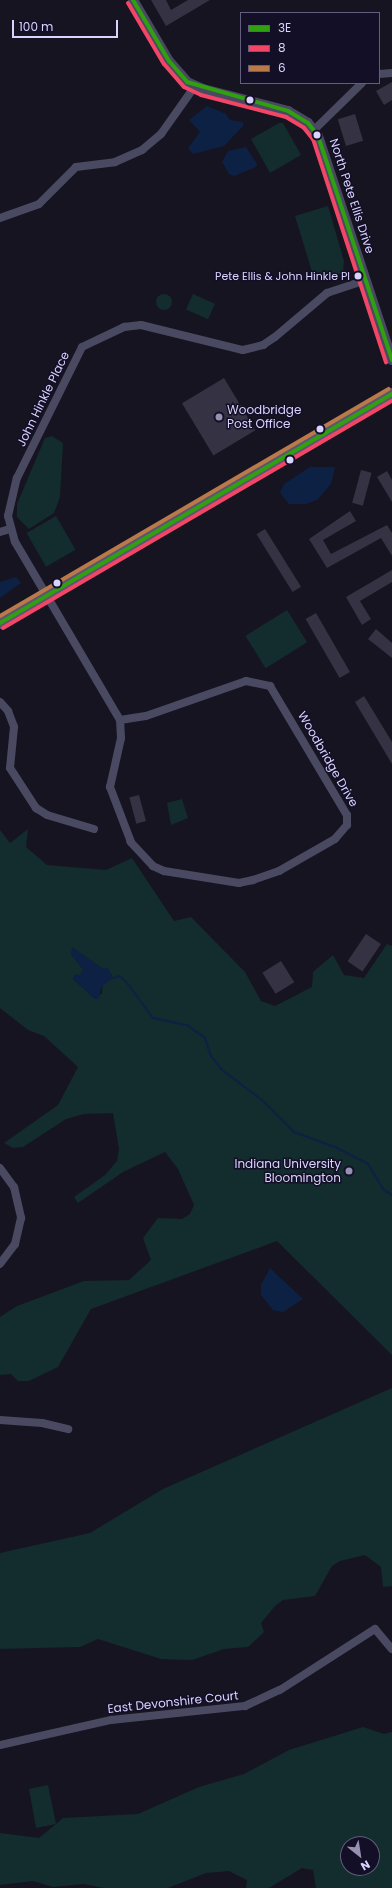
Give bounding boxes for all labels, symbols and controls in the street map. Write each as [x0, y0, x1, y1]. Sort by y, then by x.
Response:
scale bar [14, 12, 120, 38]
legend [240, 12, 380, 84]
text: 100 m [19, 18, 53, 35]
text: 3E [278, 19, 291, 36]
text: 8 [278, 39, 286, 56]
text: 6 [278, 59, 286, 76]
unlabelled marker [245, 95, 255, 105]
unlabelled marker [312, 130, 322, 140]
street label: North Pete Ellis Drive [327, 137, 377, 255]
place label: Pete Ellis & John Hinkle Pl [215, 269, 350, 283]
marker: Pete Ellis & John Hinkle Pl [353, 271, 363, 281]
street label: John Hinkle Place [14, 349, 72, 449]
place label: Woodbridge Post Office [227, 403, 301, 431]
marker: Woodbridge Post Office [214, 412, 224, 422]
unlabelled marker [315, 424, 325, 434]
unlabelled marker [285, 455, 295, 465]
unlabelled marker [52, 578, 62, 588]
street label: Woodbridge Drive [295, 709, 361, 809]
place label: Indiana University Bloomington [234, 1157, 341, 1185]
marker: Indiana University Bloomington [344, 1166, 354, 1176]
street label: East Devonshire Court [107, 1688, 239, 1716]
north arrow [340, 1836, 380, 1876]
text: N [358, 1857, 373, 1875]

